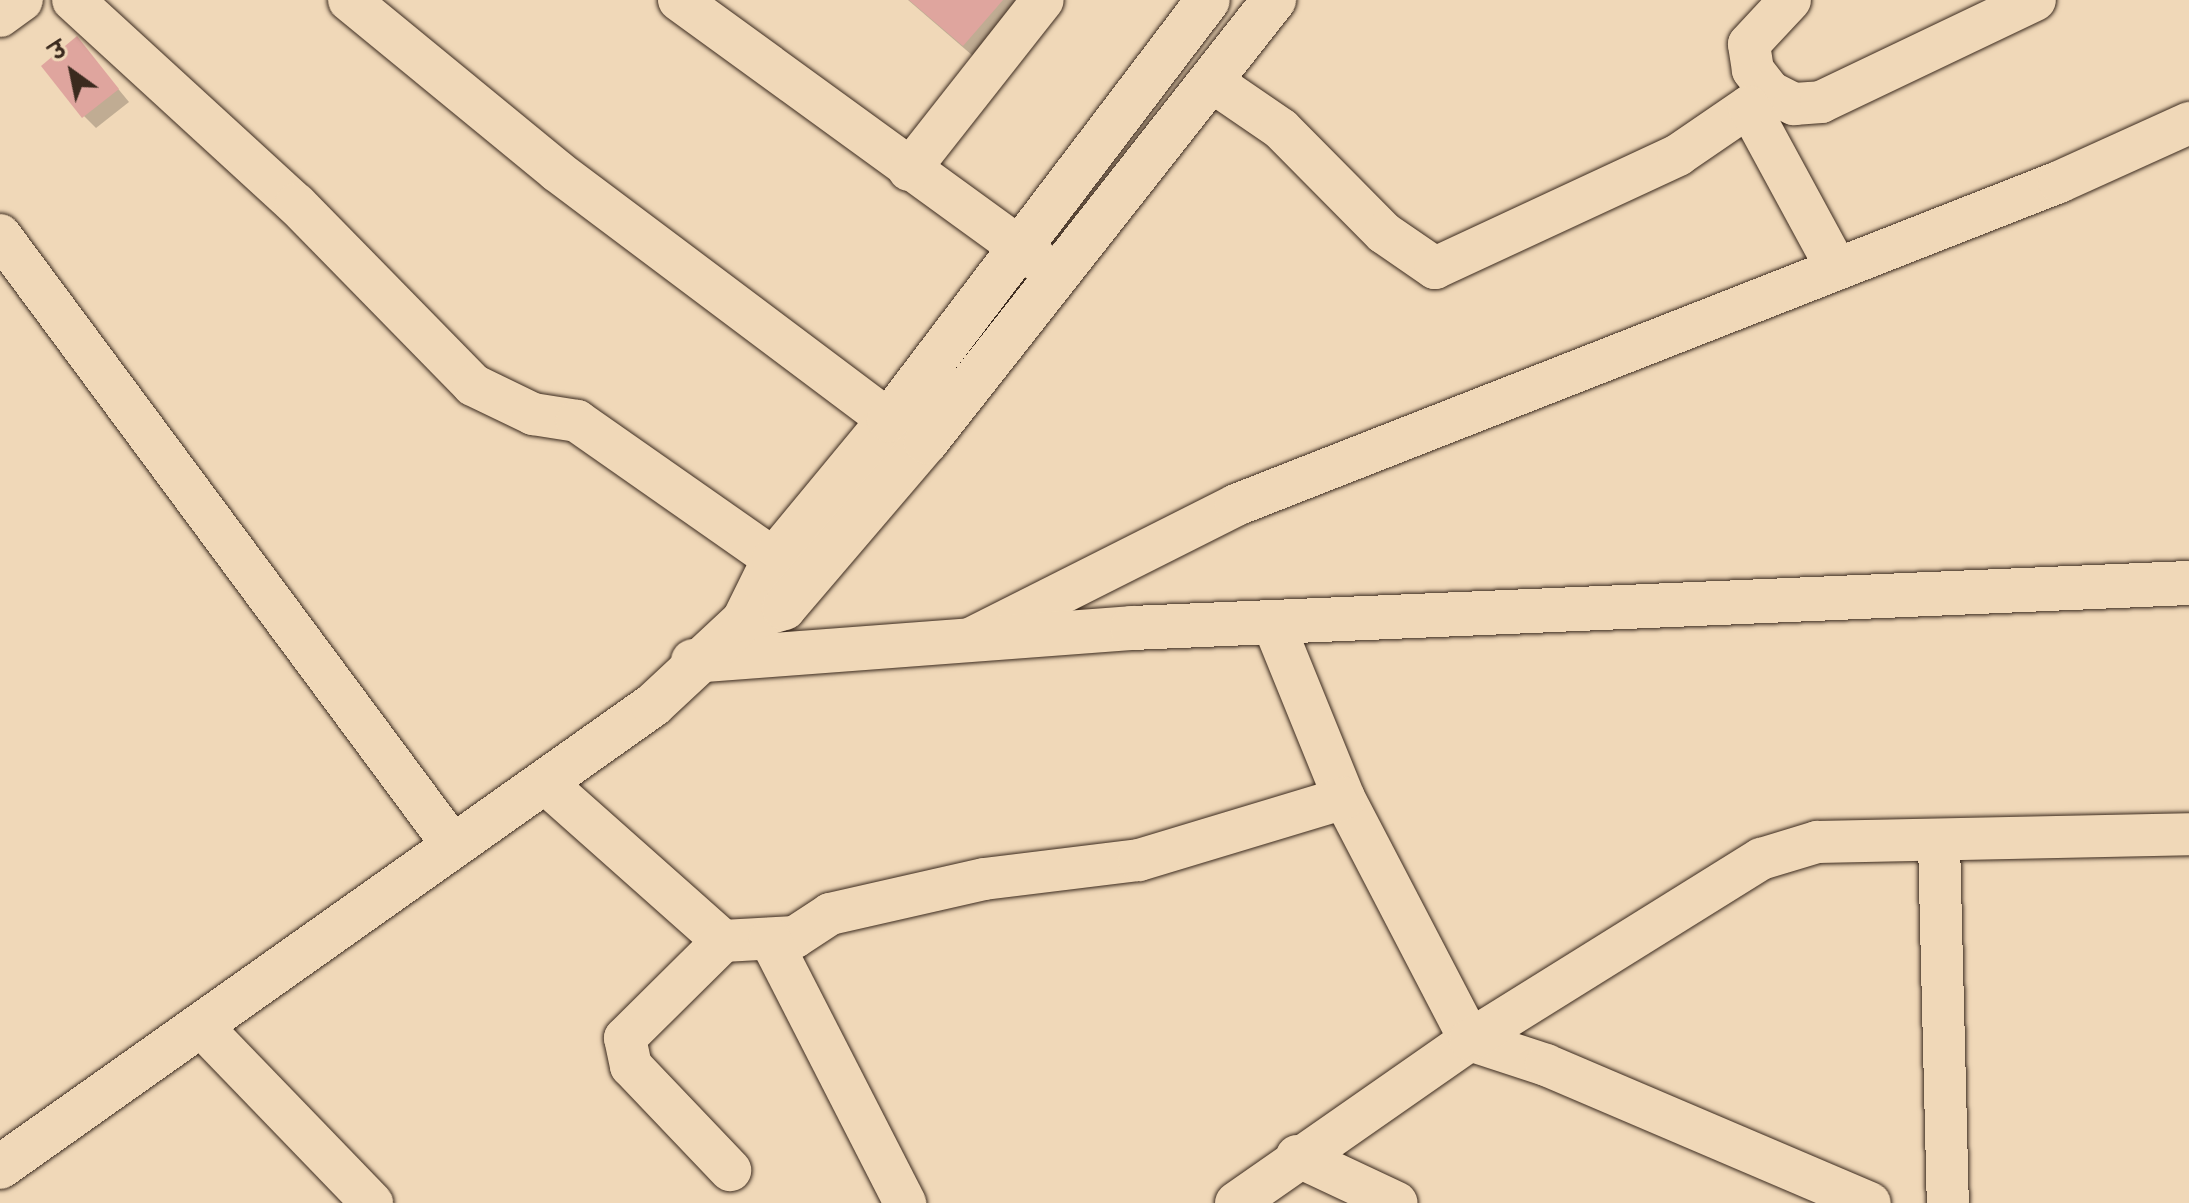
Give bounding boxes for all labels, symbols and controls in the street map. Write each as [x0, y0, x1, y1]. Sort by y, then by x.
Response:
north arrow [32, 32, 112, 112]
text: उ [45, 36, 72, 67]

